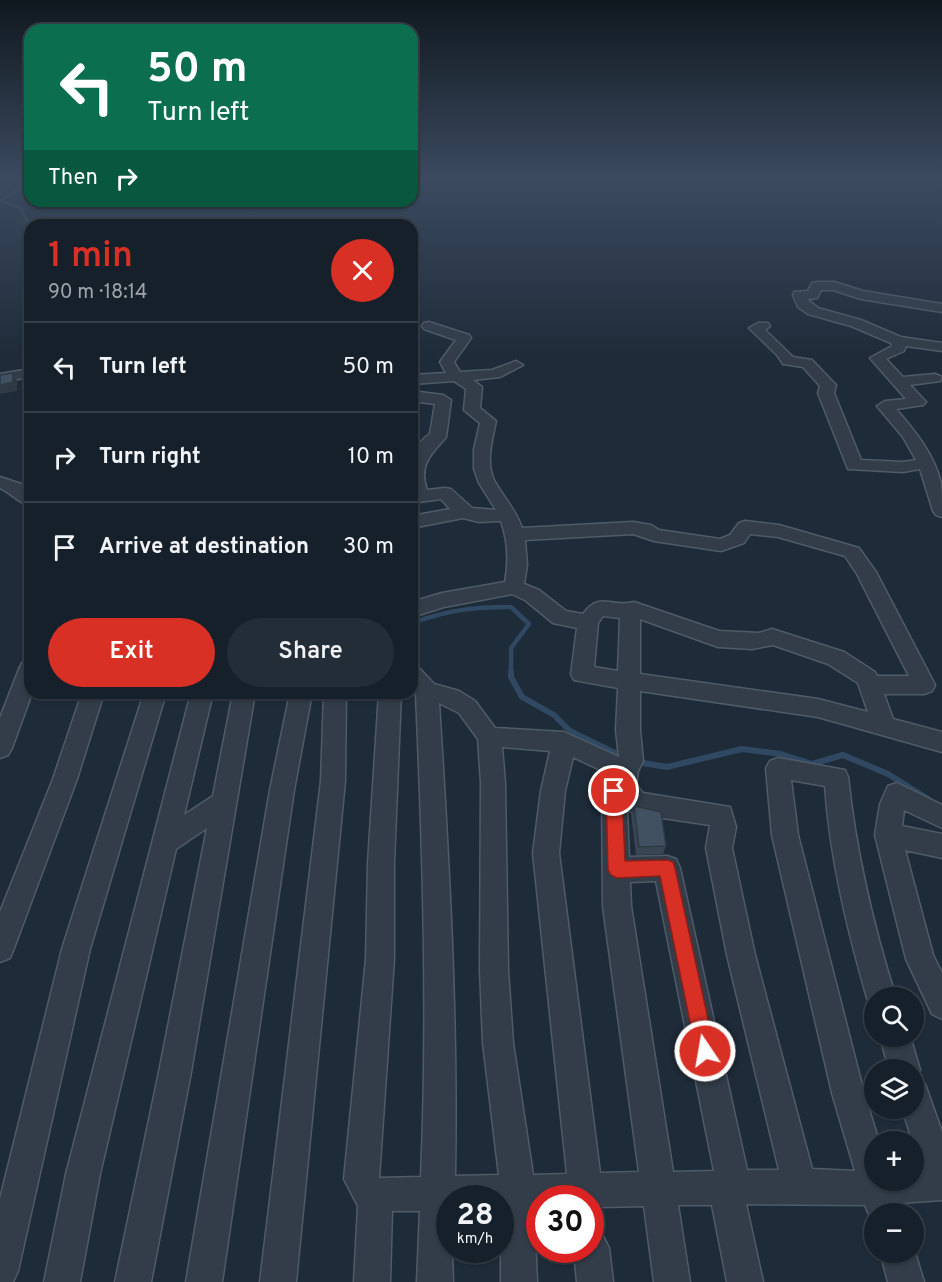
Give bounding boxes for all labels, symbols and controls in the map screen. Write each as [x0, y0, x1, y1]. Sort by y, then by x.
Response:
text: 50 m [147, 44, 248, 97]
icon: left [48, 48, 126, 126]
text: Turn left [147, 96, 249, 130]
icon: right [110, 162, 143, 195]
text: Then [48, 165, 98, 192]
text: 1 min [48, 234, 133, 280]
button: close [331, 239, 394, 302]
text: 90 m · 18:14 [48, 280, 147, 306]
icon: left [48, 351, 81, 384]
text: Turn left [99, 354, 187, 381]
text: 50 m [342, 354, 394, 381]
icon: right [48, 441, 81, 474]
text: Turn right [99, 444, 201, 471]
text: 10 m [348, 444, 394, 471]
icon: arrive [48, 531, 81, 564]
text: Arrive at destination [99, 534, 309, 561]
text: 30 m [343, 534, 394, 561]
button: Exit [48, 618, 215, 687]
button: Share [227, 618, 394, 687]
pin [588, 765, 639, 816]
icon: arrive [597, 774, 630, 807]
map controls [864, 987, 924, 1263]
button: search [864, 987, 924, 1047]
position arrow [673, 1019, 737, 1083]
button: layers [864, 1059, 924, 1119]
button: + [864, 1131, 924, 1191]
speed limit sign: 30 [526, 1185, 604, 1263]
text: 28 [456, 1198, 494, 1235]
button: − [864, 1203, 924, 1263]
text: km/h [457, 1230, 493, 1249]

